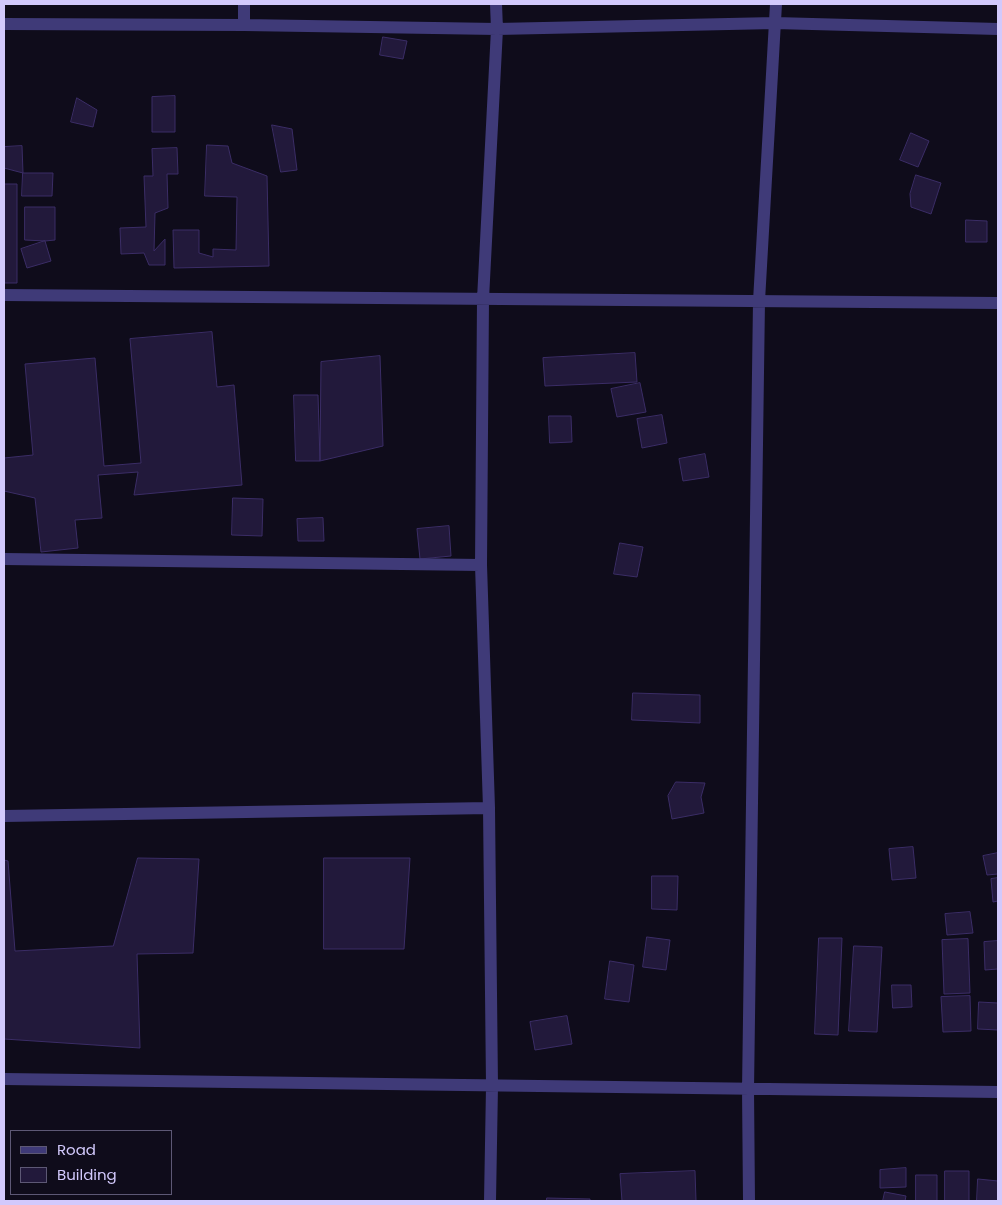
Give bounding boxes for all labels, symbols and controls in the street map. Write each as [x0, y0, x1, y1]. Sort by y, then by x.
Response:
legend [10, 1130, 172, 1195]
text: Road [57, 1139, 96, 1160]
text: Building [57, 1164, 117, 1185]

